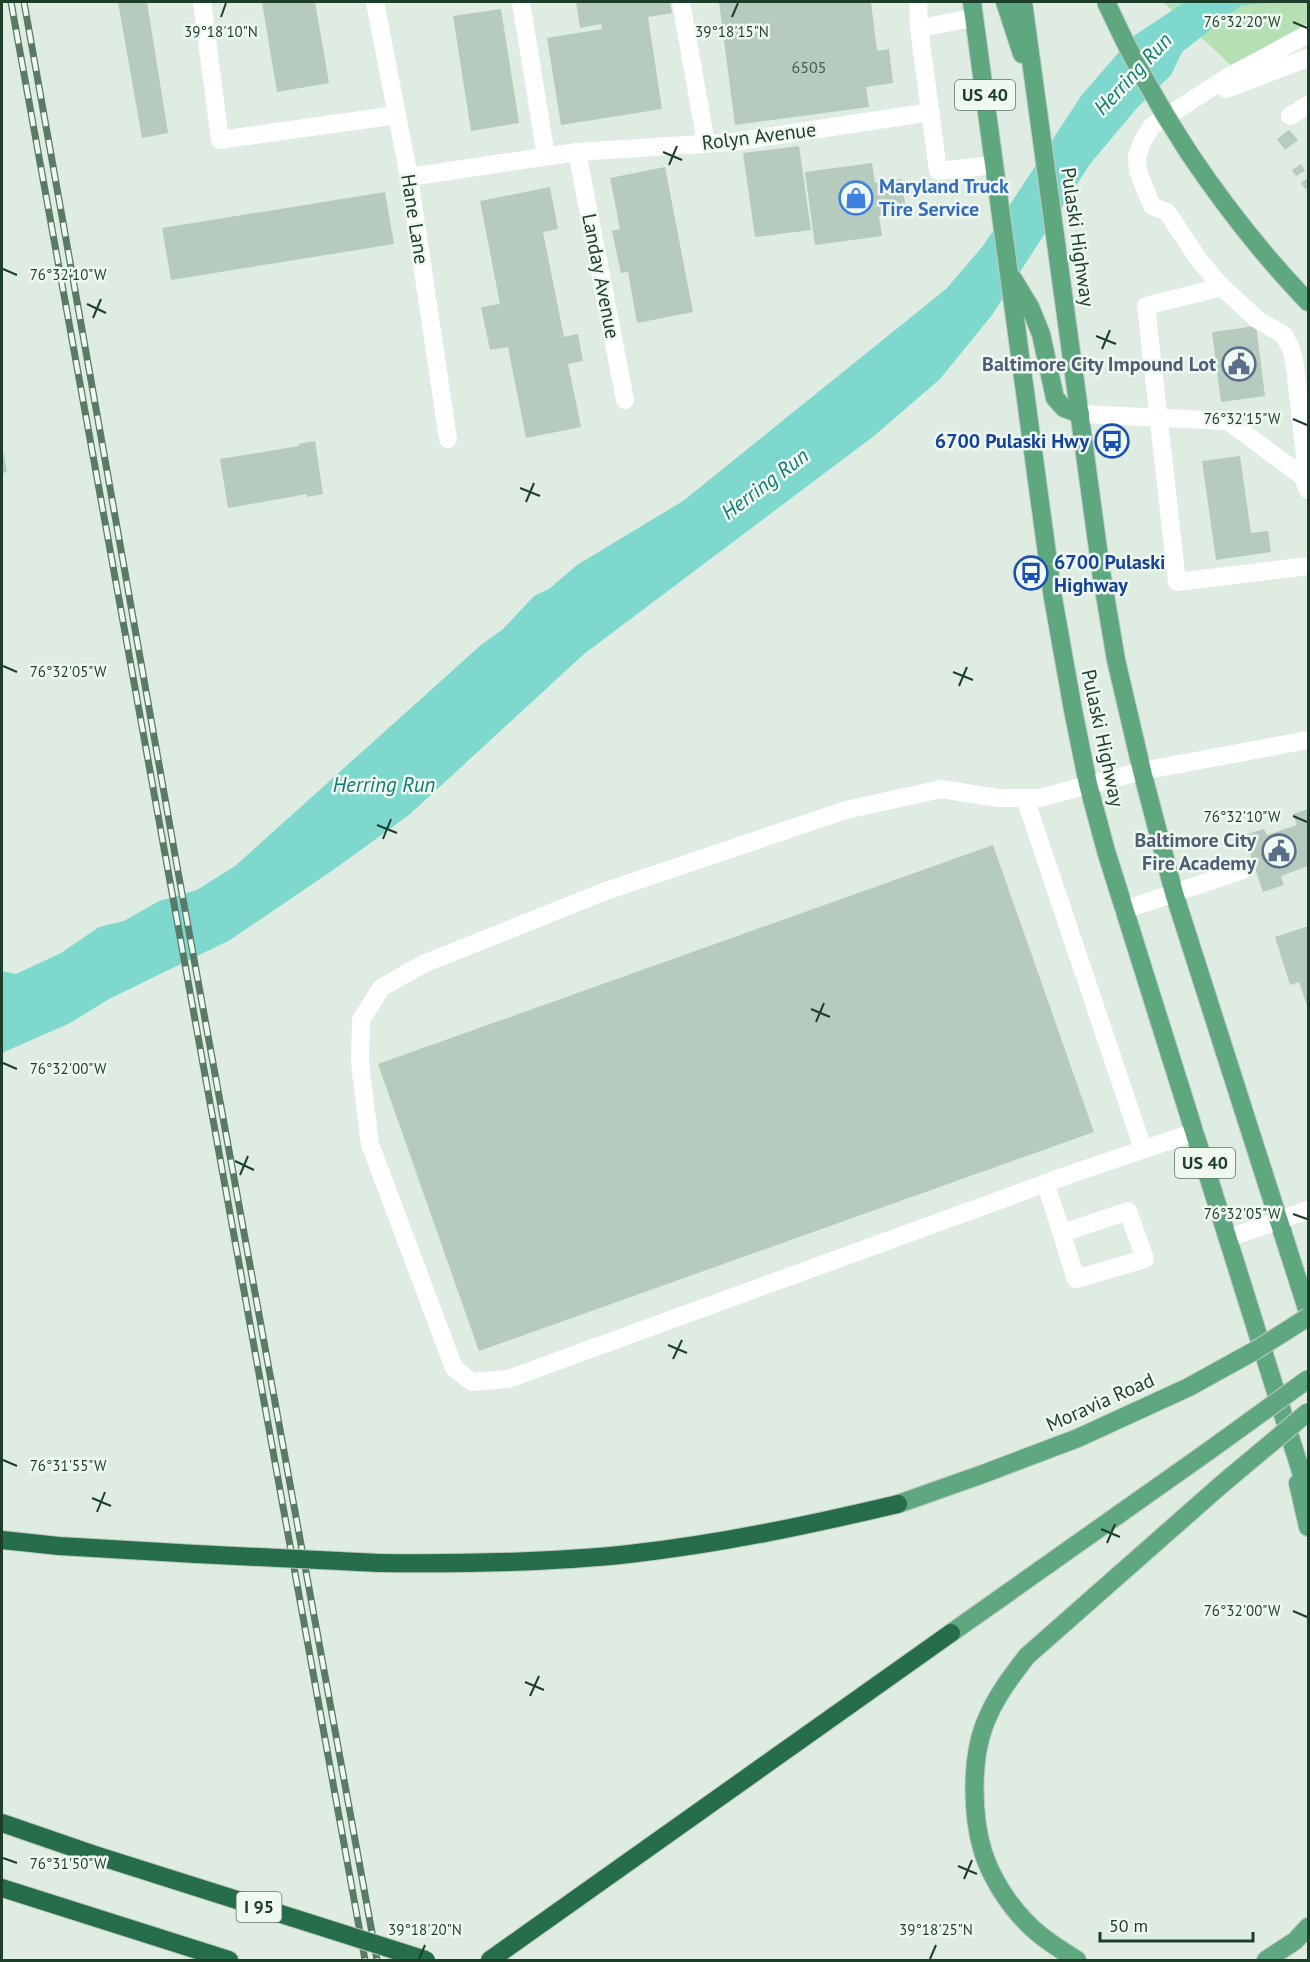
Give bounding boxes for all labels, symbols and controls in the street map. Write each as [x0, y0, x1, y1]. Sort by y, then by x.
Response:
text: 76°32'20"W [1204, 12, 1281, 31]
text: 39°18'10"N [184, 22, 258, 41]
text: 39°18'15"N [695, 22, 769, 41]
water label: Herring Run [1088, 27, 1178, 120]
house number: 6505 [792, 57, 826, 77]
road number: US 40 [955, 80, 1015, 110]
street label: Rolyn Avenue [700, 116, 818, 156]
street label: Pulaski Highway [1055, 166, 1101, 309]
street label: Hane Lane [395, 172, 435, 266]
place label: Maryland Truck Tire Service [879, 173, 1009, 222]
shop icon: Maryland Truck Tire Service [838, 180, 874, 216]
street label: Landay Avenue [576, 211, 626, 341]
text: 76°32'10"W [30, 265, 107, 284]
public building icon: Baltimore City Impound Lot [1221, 346, 1257, 382]
place label: Baltimore City Impound Lot [982, 351, 1216, 377]
text: 76°32'15"W [1204, 409, 1281, 428]
bus stop icon: 6700 Pulaski Hwy [1094, 423, 1130, 459]
place label: 6700 Pulaski Hwy [935, 428, 1089, 454]
water label: Herring Run [716, 442, 814, 525]
place label: 6700 Pulaski Highway [1054, 549, 1165, 598]
bus stop icon: 6700 Pulaski Highway [1013, 555, 1049, 591]
text: 76°32'05"W [30, 662, 107, 681]
street label: Pulaski Highway [1076, 667, 1130, 810]
water label: Herring Run [333, 771, 435, 798]
text: 76°32'10"W [1204, 807, 1281, 826]
place label: Baltimore City Fire Academy [1135, 827, 1256, 876]
public building icon: Baltimore City Fire Academy [1261, 833, 1297, 869]
text: 76°32'00"W [30, 1059, 107, 1078]
road number: US 40 [1175, 1148, 1235, 1178]
text: 76°32'05"W [1204, 1204, 1281, 1223]
street label: Moravia Road [1042, 1367, 1158, 1437]
text: 76°31'55"W [30, 1456, 107, 1475]
text: 76°32'00"W [1204, 1601, 1281, 1620]
text: 76°31'50"W [30, 1854, 107, 1873]
road number: I 95 [236, 1892, 282, 1922]
scale bar [1100, 1905, 1253, 1943]
text: 50 m [1109, 1914, 1148, 1937]
text: 39°18'20"N [388, 1920, 462, 1939]
text: 39°18'25"N [899, 1920, 973, 1939]

